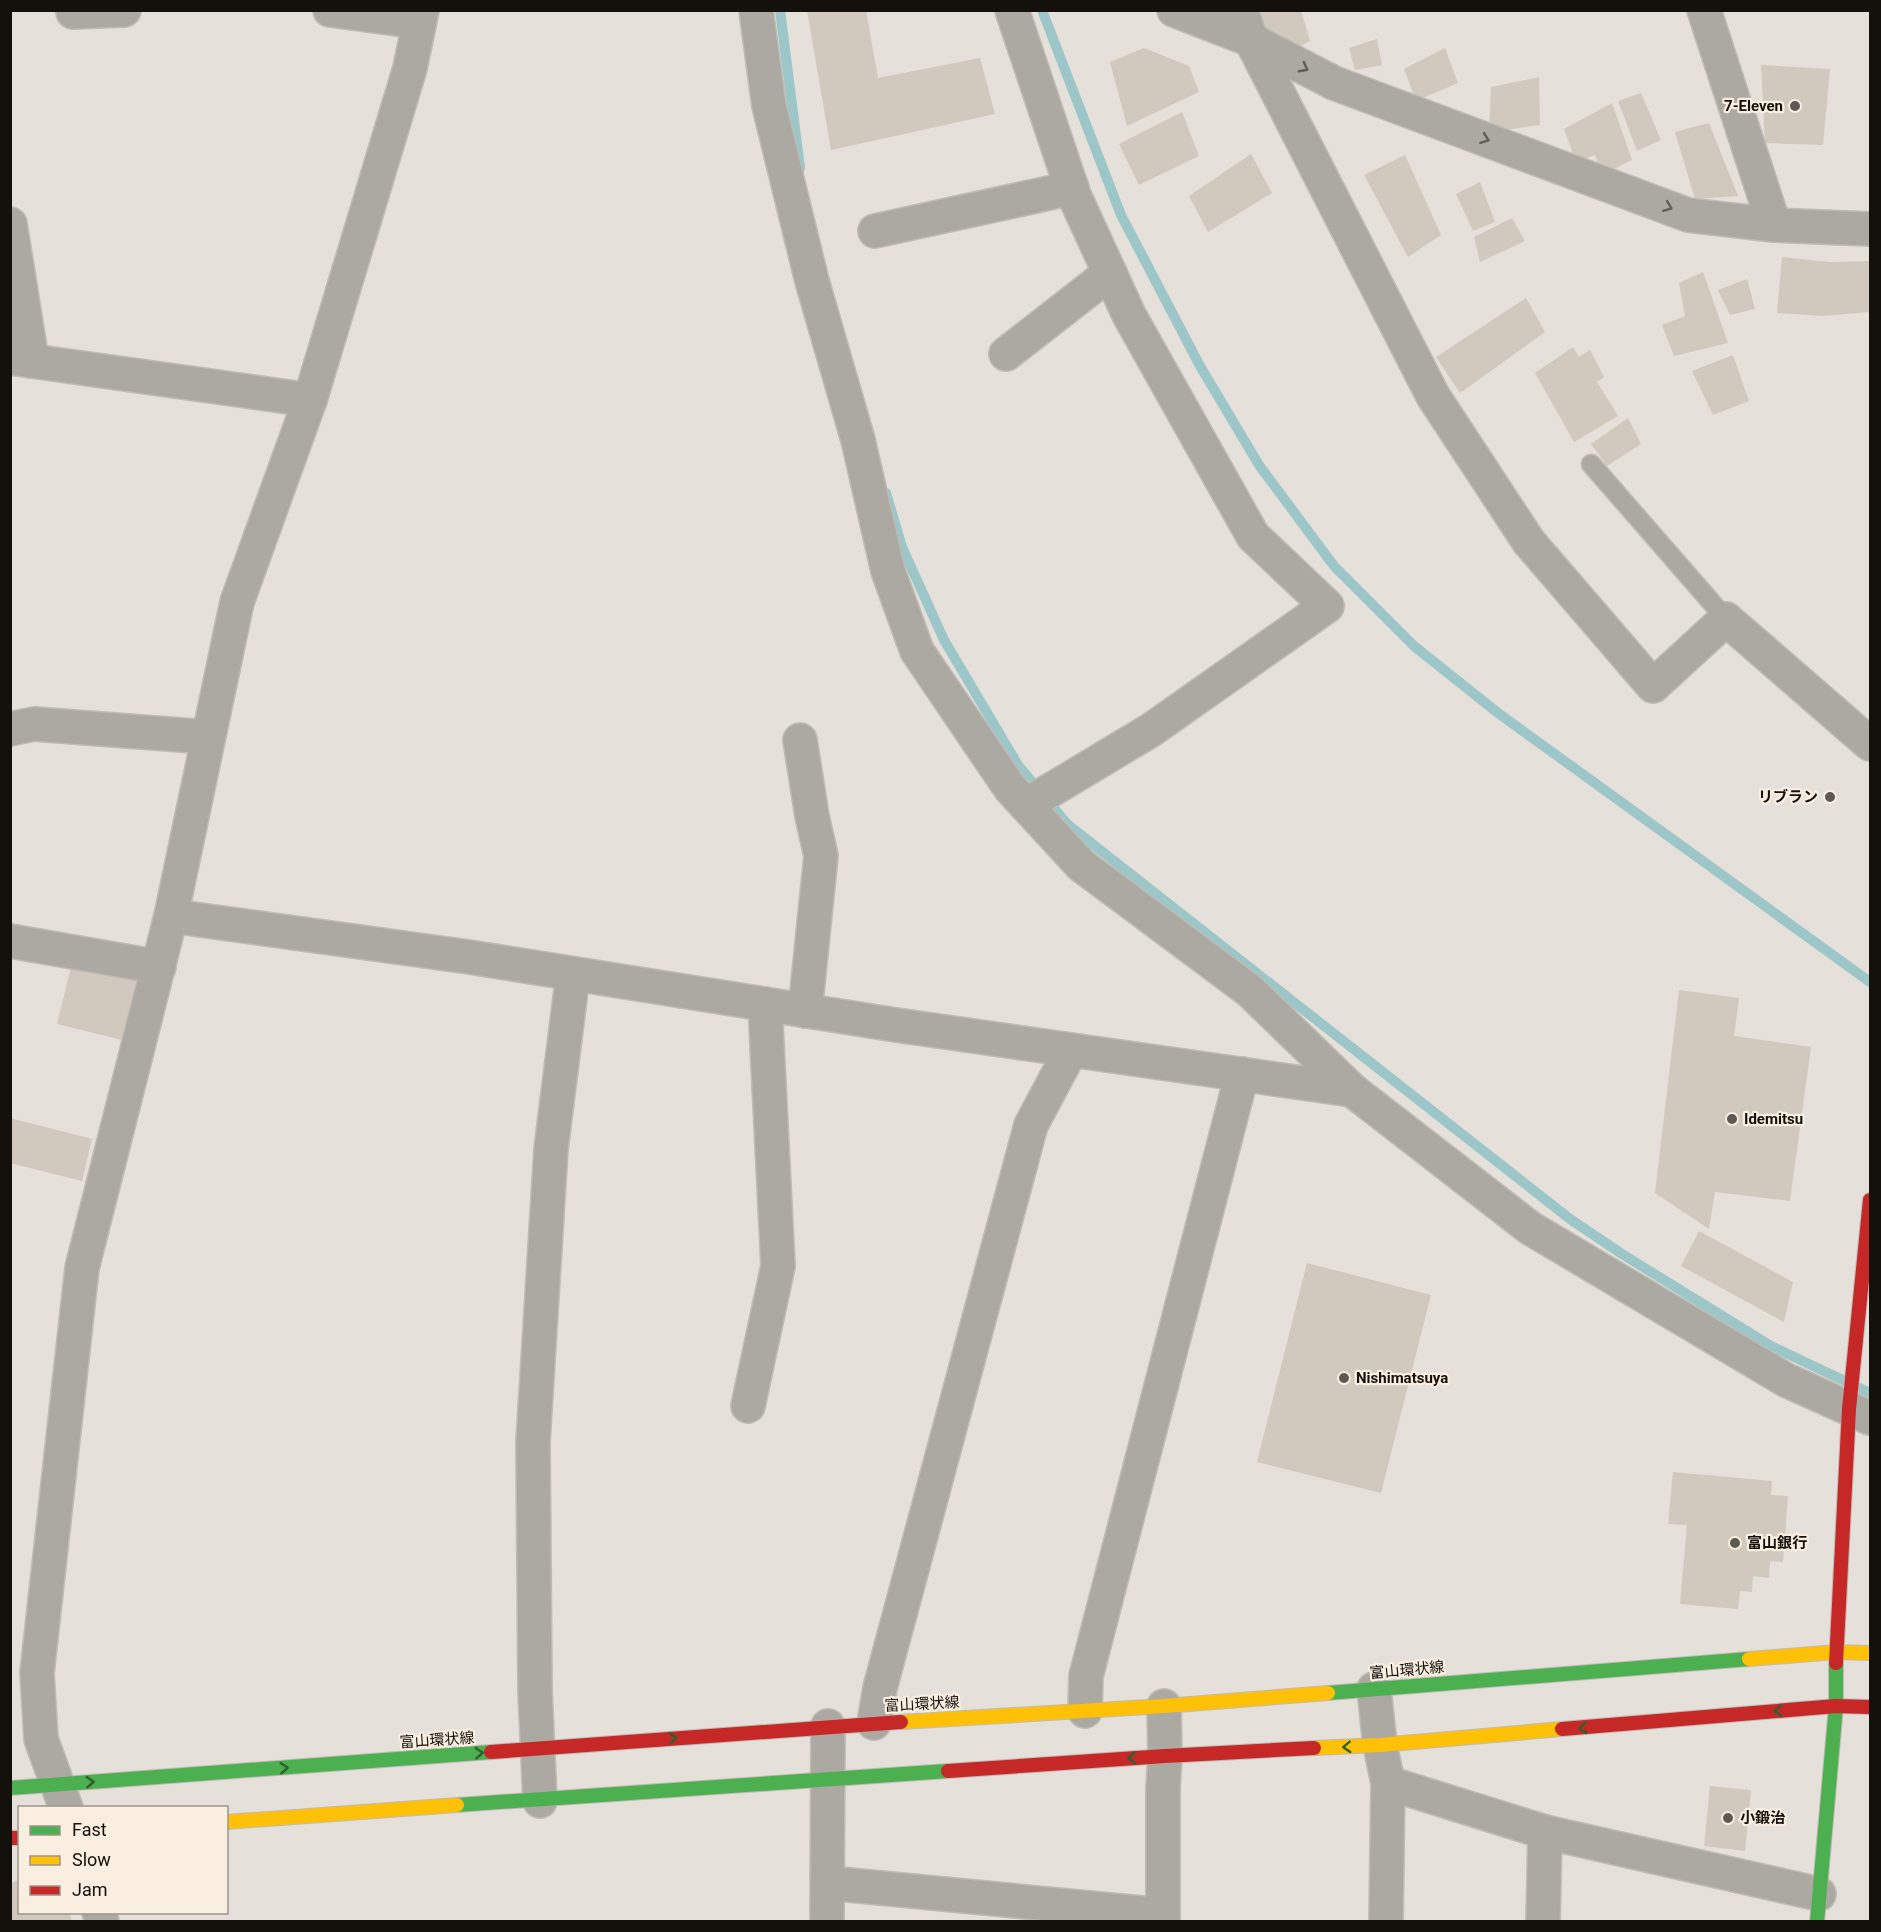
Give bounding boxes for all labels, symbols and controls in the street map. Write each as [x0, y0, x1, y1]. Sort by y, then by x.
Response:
one-way arrow [1298, 61, 1308, 72]
place label: 7-Eleven [1724, 97, 1783, 115]
marker: 7-Eleven [1788, 99, 1802, 113]
one-way arrow [1480, 131, 1490, 144]
one-way arrow [1662, 200, 1673, 212]
place label: リブラン [1758, 788, 1818, 806]
marker: リブラン [1823, 790, 1837, 804]
place label: Idemitsu [1744, 1110, 1803, 1128]
marker: Idemitsu [1725, 1112, 1739, 1126]
place label: Nishimatsuya [1356, 1369, 1448, 1387]
marker: Nishimatsuya [1337, 1371, 1351, 1385]
place label: 富山銀行 [1747, 1534, 1807, 1552]
marker: 富山銀行 [1728, 1536, 1742, 1550]
street label: 富山環状線 [1369, 1658, 1445, 1682]
street label: 富山環状線 [884, 1693, 960, 1715]
one-way arrow [1773, 1704, 1782, 1717]
one-way arrow [1579, 1721, 1588, 1734]
street label: 富山環状線 [399, 1728, 475, 1752]
one-way arrow [669, 1732, 678, 1745]
one-way arrow [1343, 1740, 1352, 1753]
one-way arrow [474, 1747, 483, 1760]
one-way arrow [1127, 1752, 1136, 1765]
one-way arrow [280, 1761, 289, 1774]
one-way arrow [85, 1776, 94, 1789]
legend [18, 1806, 228, 1914]
place label: 小鍛治 [1740, 1809, 1786, 1827]
marker: 小鍛治 [1721, 1811, 1735, 1825]
text: Fast [72, 1819, 107, 1840]
text: Slow [72, 1849, 111, 1870]
text: Jam [72, 1879, 108, 1900]

